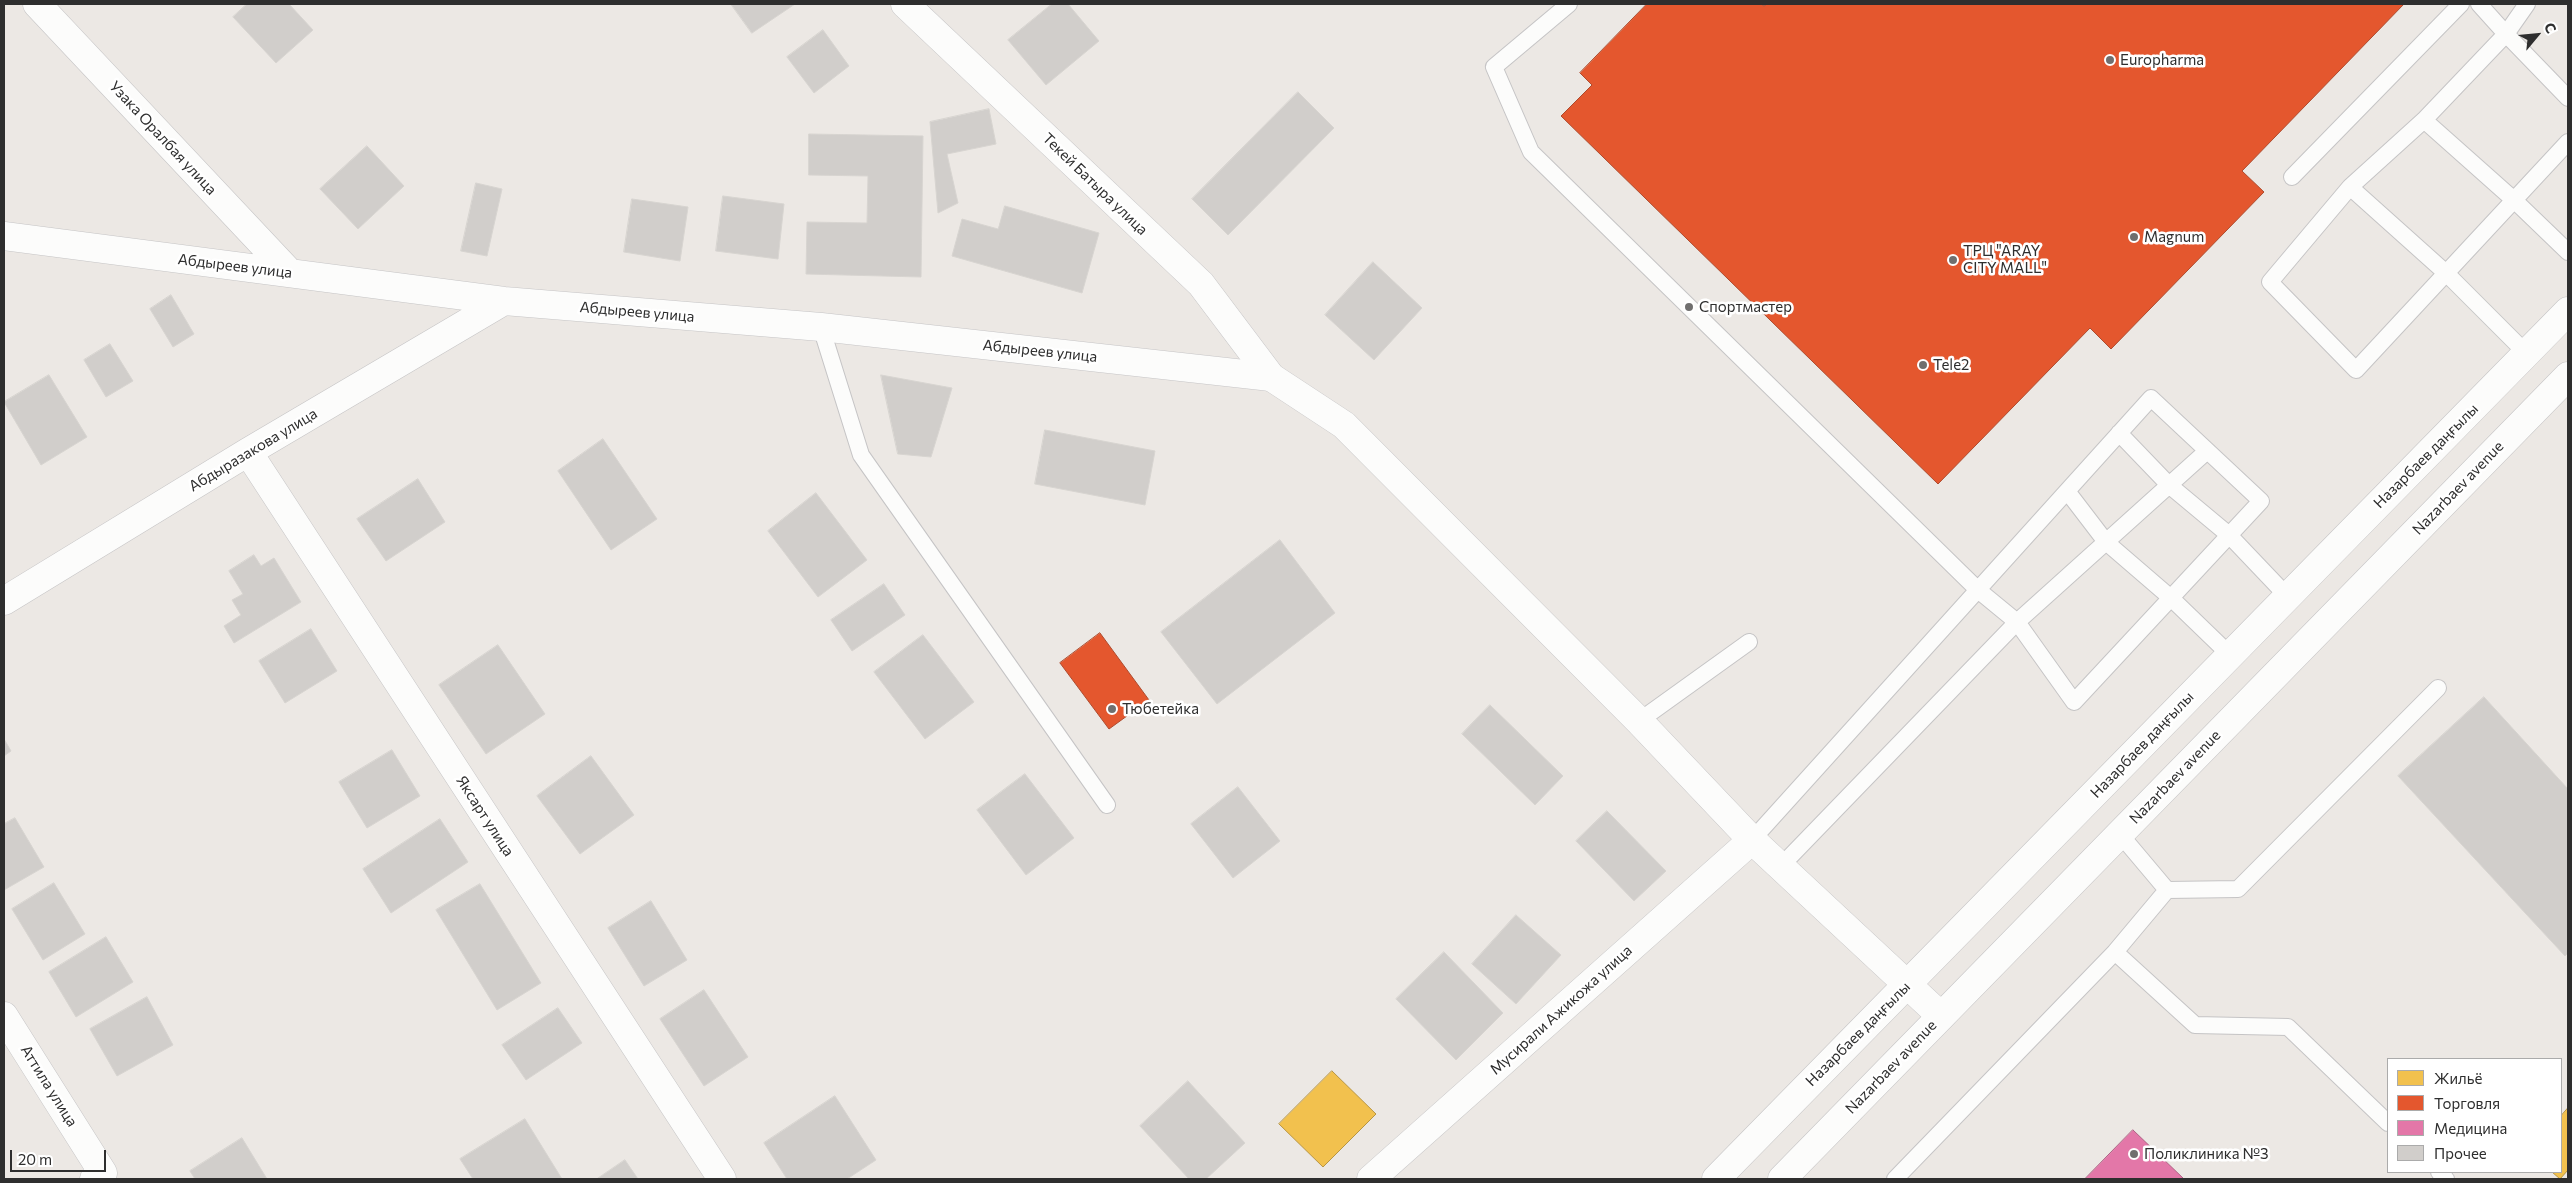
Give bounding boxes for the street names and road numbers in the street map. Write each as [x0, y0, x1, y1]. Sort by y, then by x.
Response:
street label: Узака Оралбая улица [106, 77, 220, 199]
street label: Текей Батыра улица [1039, 129, 1151, 239]
street label: Абдыреев улица [177, 250, 293, 282]
street label: Абдыреев улица [579, 298, 695, 326]
street label: Абдыреев улица [982, 336, 1098, 366]
street label: Назарбаев даңғылы [2370, 400, 2482, 512]
street label: Абдыразакова улица [186, 405, 320, 495]
street label: Nazarbaev avenue [2409, 437, 2507, 539]
street label: Назарбаев даңғылы [2087, 688, 2197, 802]
street label: Nazarbaev avenue [2126, 726, 2224, 828]
street label: Яксарт улица [452, 772, 518, 860]
street label: Мусирали Ажикожа улица [1486, 941, 1636, 1079]
street label: Назарбаев даңғылы [1802, 978, 1914, 1090]
street label: Nazarbaev avenue [1842, 1016, 1940, 1118]
street label: Аттила улица [17, 1042, 81, 1130]

